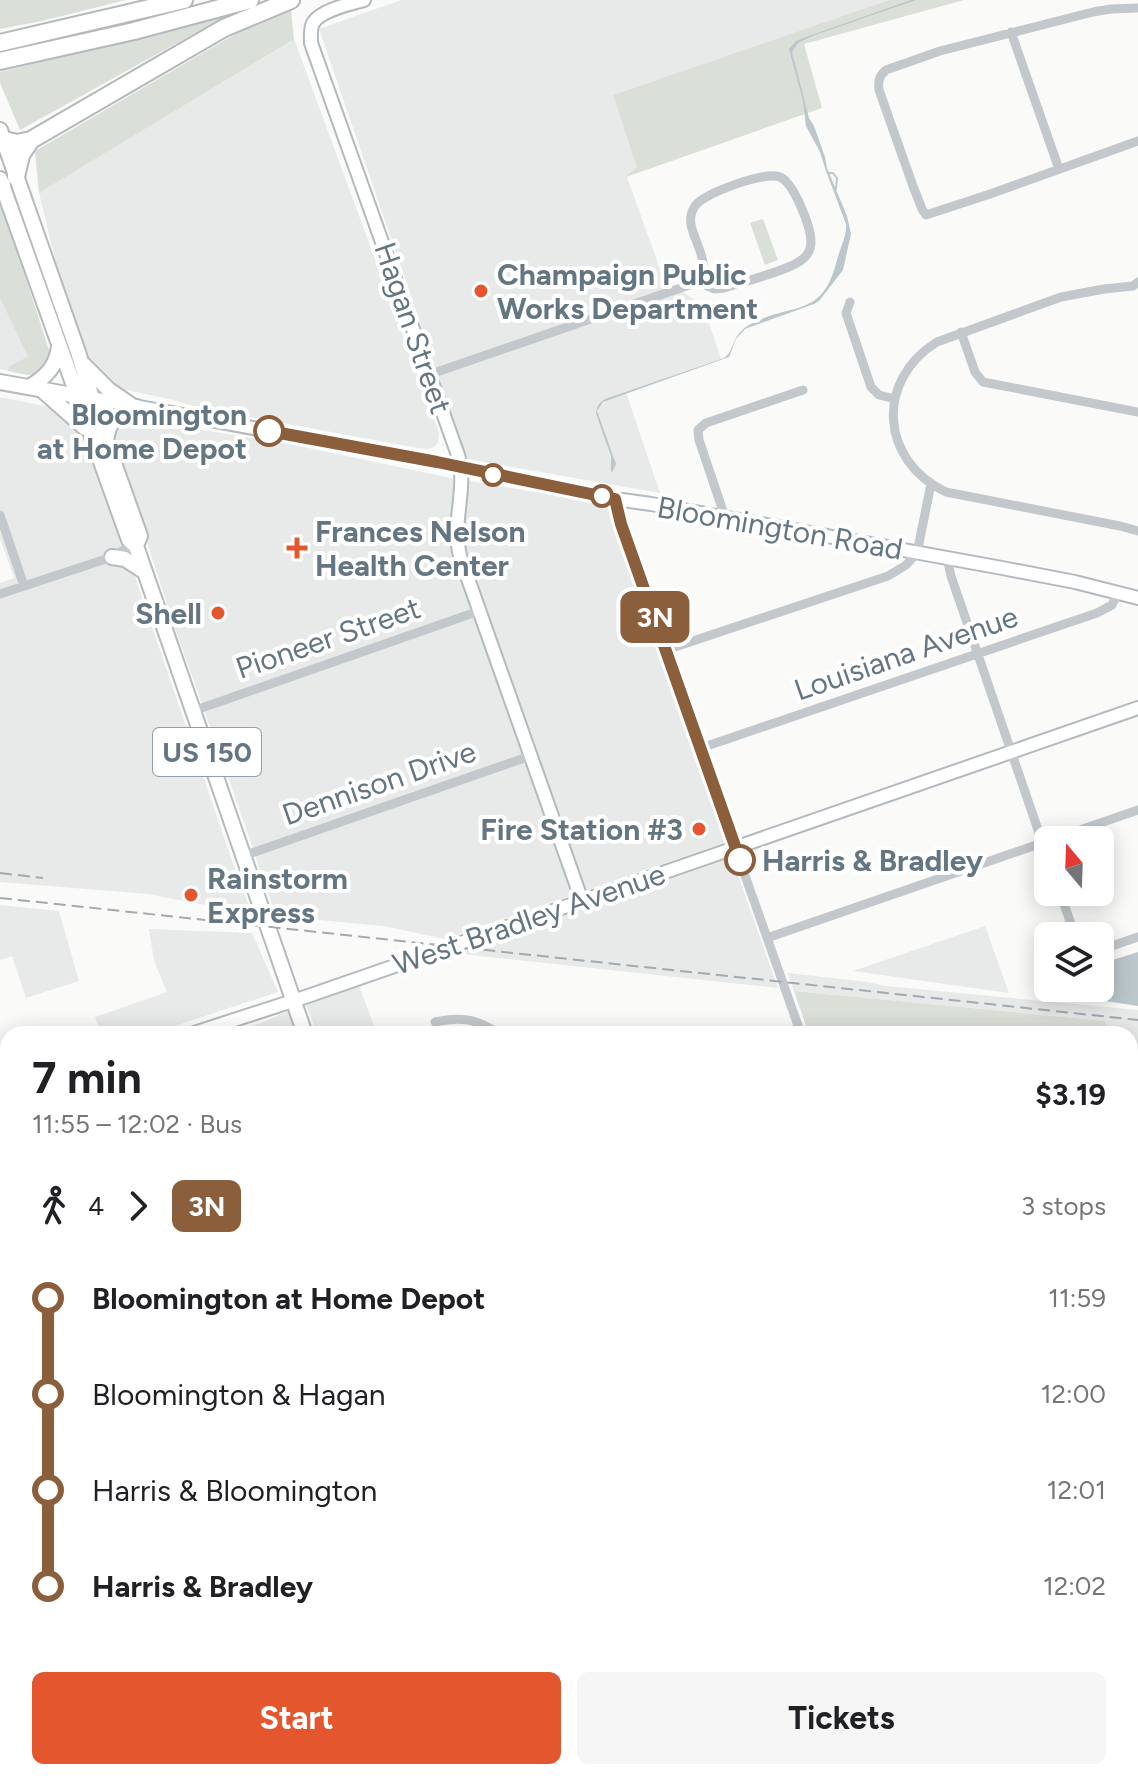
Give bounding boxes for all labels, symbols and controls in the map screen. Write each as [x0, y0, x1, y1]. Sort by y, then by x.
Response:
street label: Hagan Street [366, 237, 460, 419]
place label: Champaign Public Works Department [497, 256, 758, 327]
marker: Champaign Public Works Department [472, 282, 490, 300]
place label: Bloomington at Home Depot [37, 396, 247, 467]
marker: Bloomington at Home Depot [254, 416, 284, 446]
unlabelled marker [482, 464, 504, 486]
unlabelled marker [591, 485, 613, 507]
street label: Bloomington Road [654, 488, 906, 568]
place label: Frances Nelson Health Center [315, 513, 525, 584]
marker: Frances Nelson Health Center [286, 537, 308, 559]
street label: Pioneer Street [231, 589, 425, 687]
line badge: 3N [619, 591, 691, 643]
place label: Shell [135, 595, 202, 632]
street label: Louisiana Avenue [789, 597, 1023, 709]
text: 3N [636, 600, 674, 634]
marker: Shell [209, 604, 227, 622]
road number: US 150 [153, 728, 261, 776]
street label: Dennison Drive [277, 733, 481, 833]
place label: Fire Station #3 [480, 811, 683, 848]
marker: Fire Station #3 [690, 820, 708, 838]
north arrow [1034, 826, 1114, 906]
map controls [1034, 826, 1114, 1002]
place label: Harris & Bradley [762, 842, 984, 879]
marker: Harris & Bradley [725, 845, 755, 875]
street label: West Bradley Avenue [388, 855, 670, 983]
place label: Rainstorm Express [207, 860, 348, 931]
marker: Rainstorm Express [182, 886, 200, 904]
button: layers [1034, 922, 1114, 1002]
text: 7 min [32, 1051, 142, 1104]
text: $3.19 [1035, 1076, 1106, 1113]
text: 11:55 – 12:02 · Bus [32, 1108, 242, 1140]
icon: walk [32, 1184, 76, 1228]
icon: forward [116, 1184, 160, 1228]
text: 3N [188, 1189, 225, 1223]
text: 4 [88, 1190, 104, 1222]
text: 3 stops [1021, 1190, 1106, 1222]
text: Bloomington at Home Depot [92, 1280, 485, 1317]
text: 11:59 [1048, 1282, 1106, 1314]
text: Bloomington & Hagan [92, 1376, 386, 1413]
text: 12:00 [1041, 1378, 1106, 1410]
text: Harris & Bloomington [92, 1472, 377, 1509]
text: 12:01 [1047, 1474, 1106, 1506]
text: Harris & Bradley [92, 1568, 313, 1605]
text: 12:02 [1043, 1570, 1106, 1602]
button: Start [32, 1672, 561, 1764]
button: Tickets [577, 1672, 1106, 1764]

